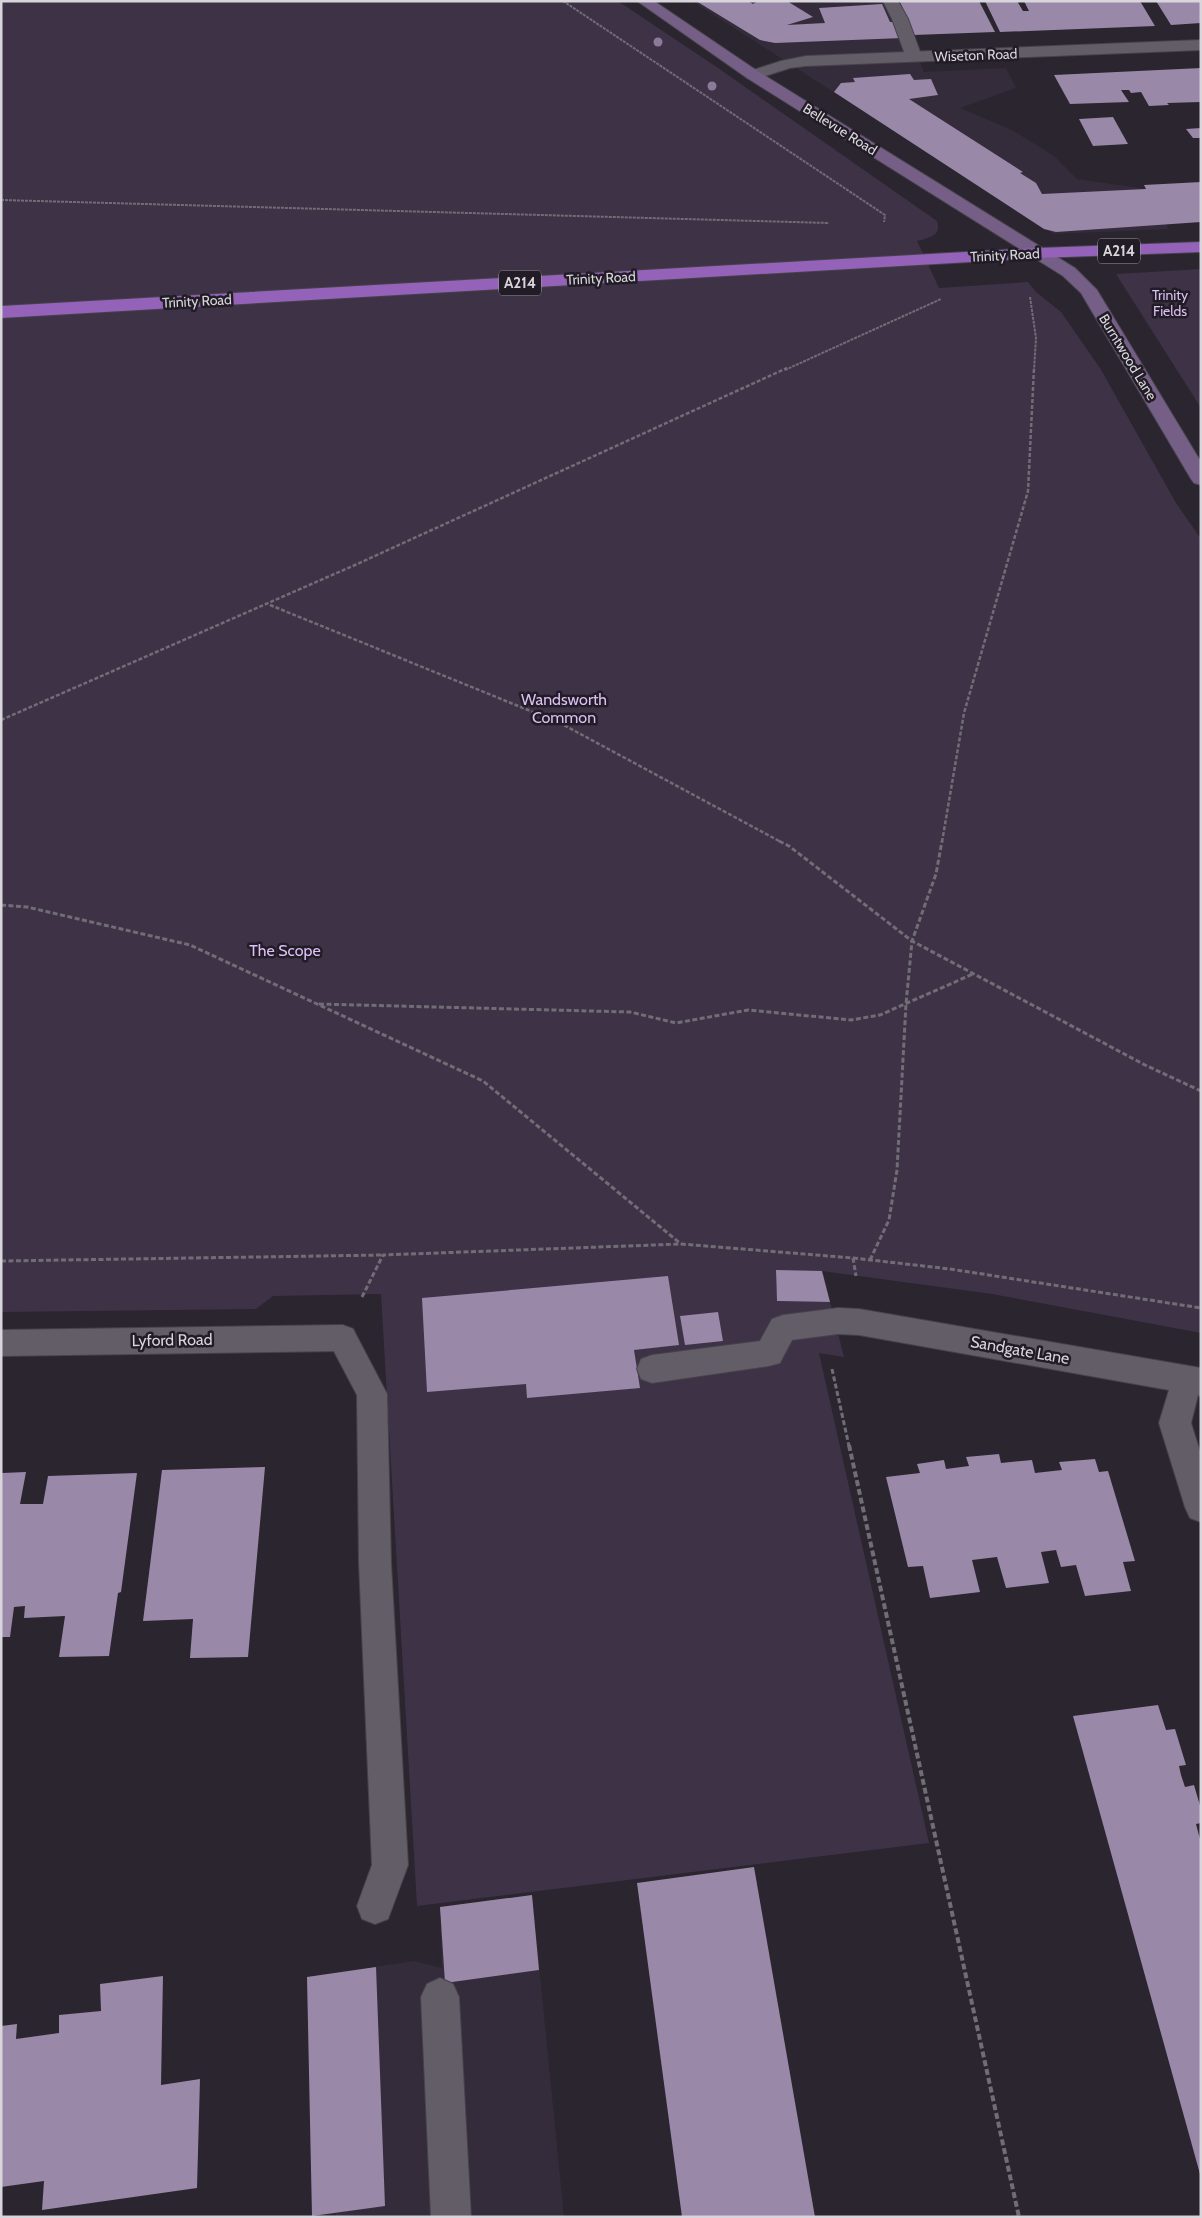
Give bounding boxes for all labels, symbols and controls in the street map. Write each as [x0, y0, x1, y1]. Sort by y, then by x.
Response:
street label: Wiseton Road [934, 45, 1018, 65]
street label: Bellevue Road [800, 99, 880, 159]
road number: A214 [1098, 238, 1140, 264]
street label: Trinity Road [970, 244, 1040, 266]
street label: Trinity Road [566, 267, 636, 289]
road number: A214 [499, 270, 541, 296]
park label: Trinity Fields [1152, 286, 1188, 320]
street label: Trinity Road [162, 290, 232, 312]
street label: Burntwood Lane [1095, 311, 1161, 403]
park label: Wandsworth Common [521, 690, 607, 727]
park label: The Scope [249, 941, 321, 960]
street label: Lyford Road [131, 1330, 213, 1350]
street label: Sandgate Lane [969, 1332, 1071, 1368]

